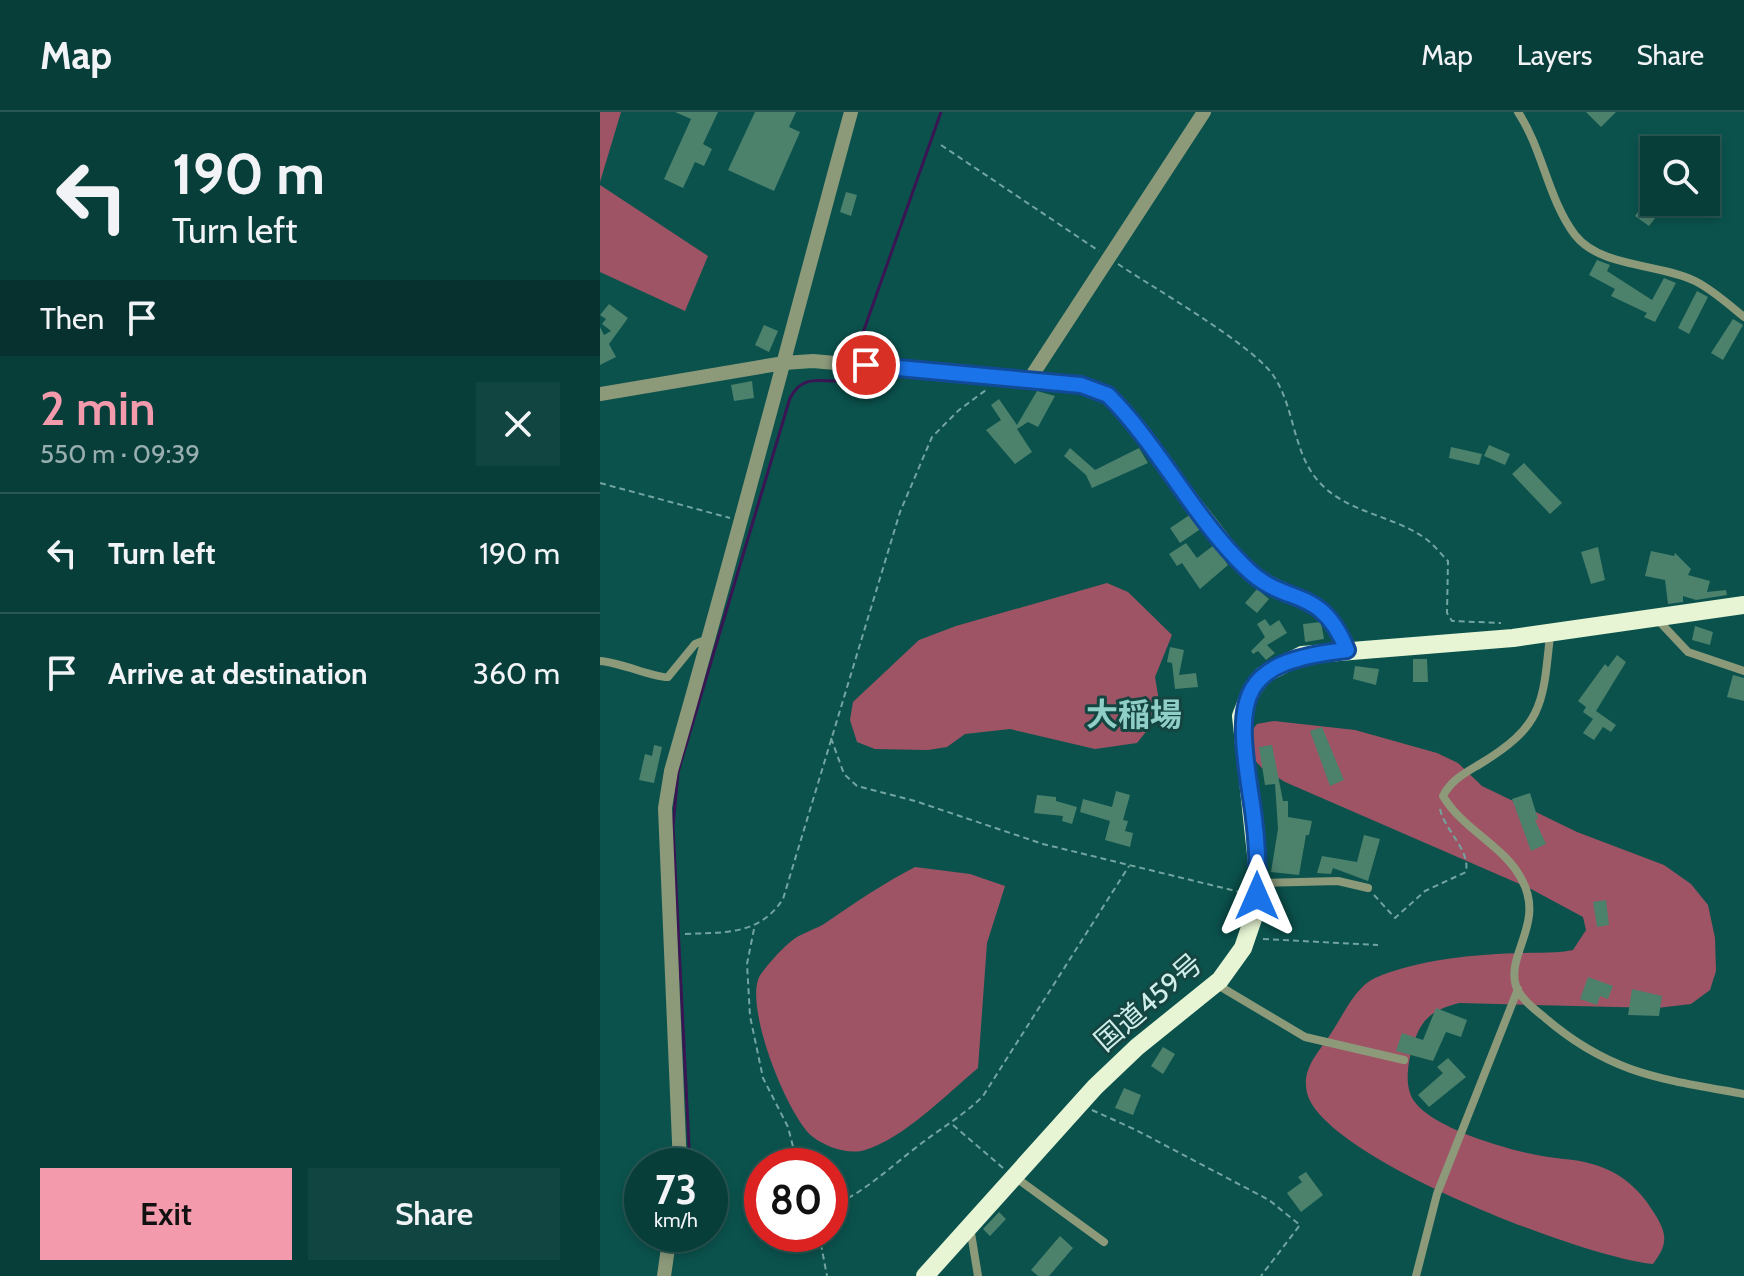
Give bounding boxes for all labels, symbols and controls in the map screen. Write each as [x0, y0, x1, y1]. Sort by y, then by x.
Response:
text: Map [40, 32, 112, 79]
text: Map [1421, 38, 1473, 72]
text: Layers [1517, 38, 1592, 72]
text: Share [1636, 38, 1704, 72]
map controls [1640, 136, 1720, 216]
button: search [1640, 136, 1720, 216]
text: 190 m [172, 140, 325, 208]
icon: left [40, 144, 144, 248]
text: Turn left [172, 208, 297, 252]
icon: arrive [120, 296, 164, 340]
text: Then [40, 300, 104, 337]
pin [832, 331, 900, 399]
icon: arrive [844, 343, 888, 387]
text: 2 min [40, 379, 156, 437]
button: close [476, 382, 560, 466]
text: 550 m · 09:39 [40, 438, 200, 470]
icon: left [40, 531, 84, 575]
text: Turn left [108, 535, 216, 572]
text: 190 m [479, 535, 560, 572]
icon: arrive [40, 651, 84, 695]
text: Arrive at destination [108, 655, 368, 692]
text: 360 m [473, 655, 560, 692]
district label: 大稲場 [1086, 695, 1182, 734]
position arrow [1215, 854, 1299, 938]
street label: 国道459号 [1087, 946, 1209, 1058]
speed limit sign: 80 [744, 1148, 848, 1252]
text: 73 [655, 1165, 697, 1214]
button: Exit [40, 1168, 292, 1260]
button: Share [308, 1168, 560, 1260]
text: km/h [654, 1208, 698, 1232]

